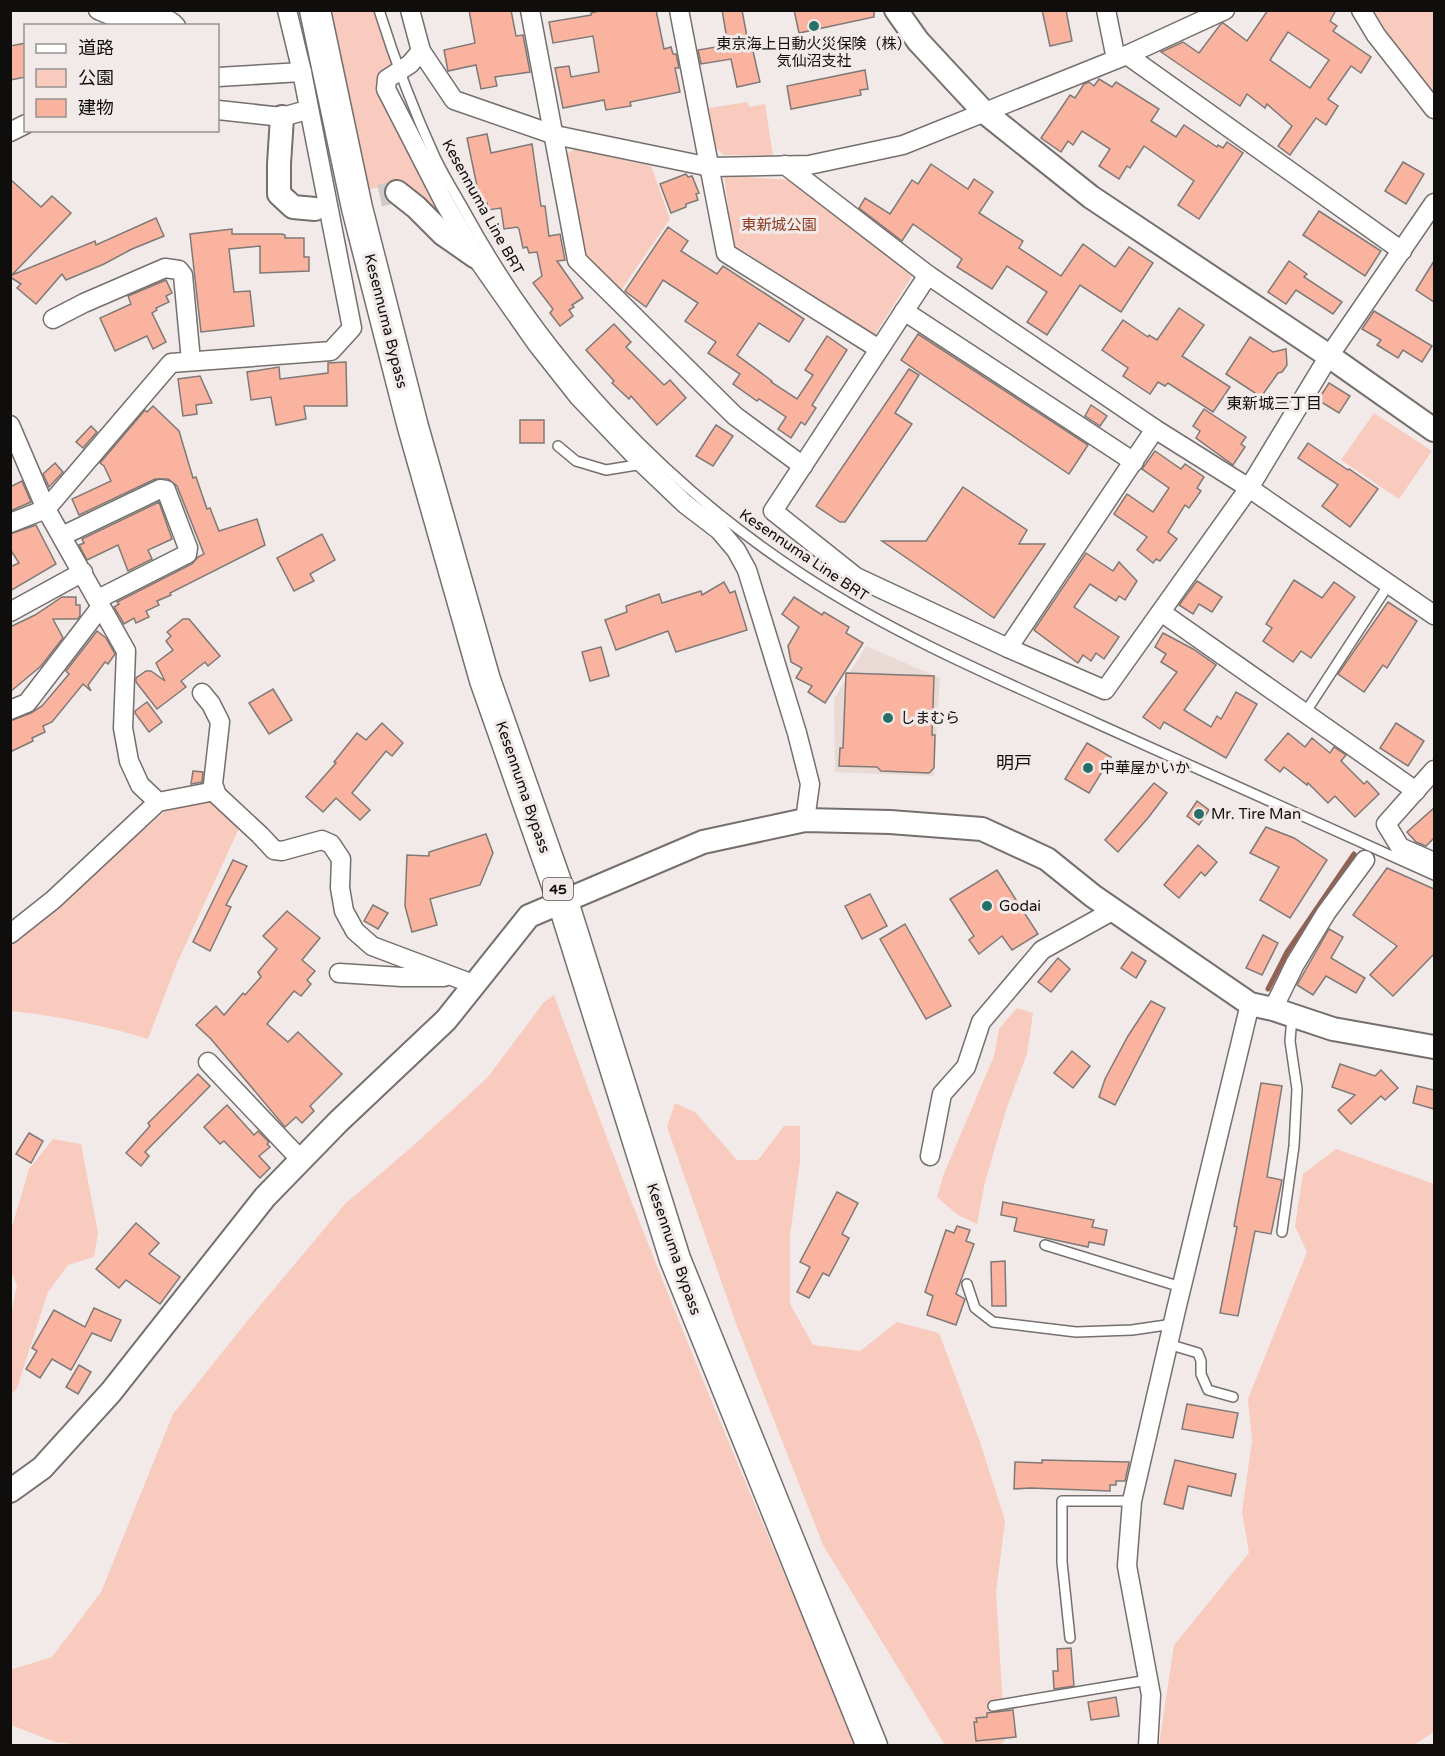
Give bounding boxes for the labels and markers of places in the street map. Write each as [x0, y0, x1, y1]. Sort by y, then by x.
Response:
marker: 東京海上日動火災保険（株） 気仙沼支社 [807, 19, 821, 33]
place label: 東京海上日動火災保険（株） 気仙沼支社 [716, 35, 912, 70]
place label: しまむら [900, 709, 960, 727]
marker: しまむら [881, 711, 895, 725]
place label: 中華屋かいか [1100, 759, 1190, 777]
marker: 中華屋かいか [1081, 761, 1095, 775]
place label: Mr. Tire Man [1211, 805, 1301, 823]
marker: Mr. Tire Man [1192, 807, 1206, 821]
place label: Godai [999, 897, 1041, 915]
marker: Godai [980, 899, 994, 913]

